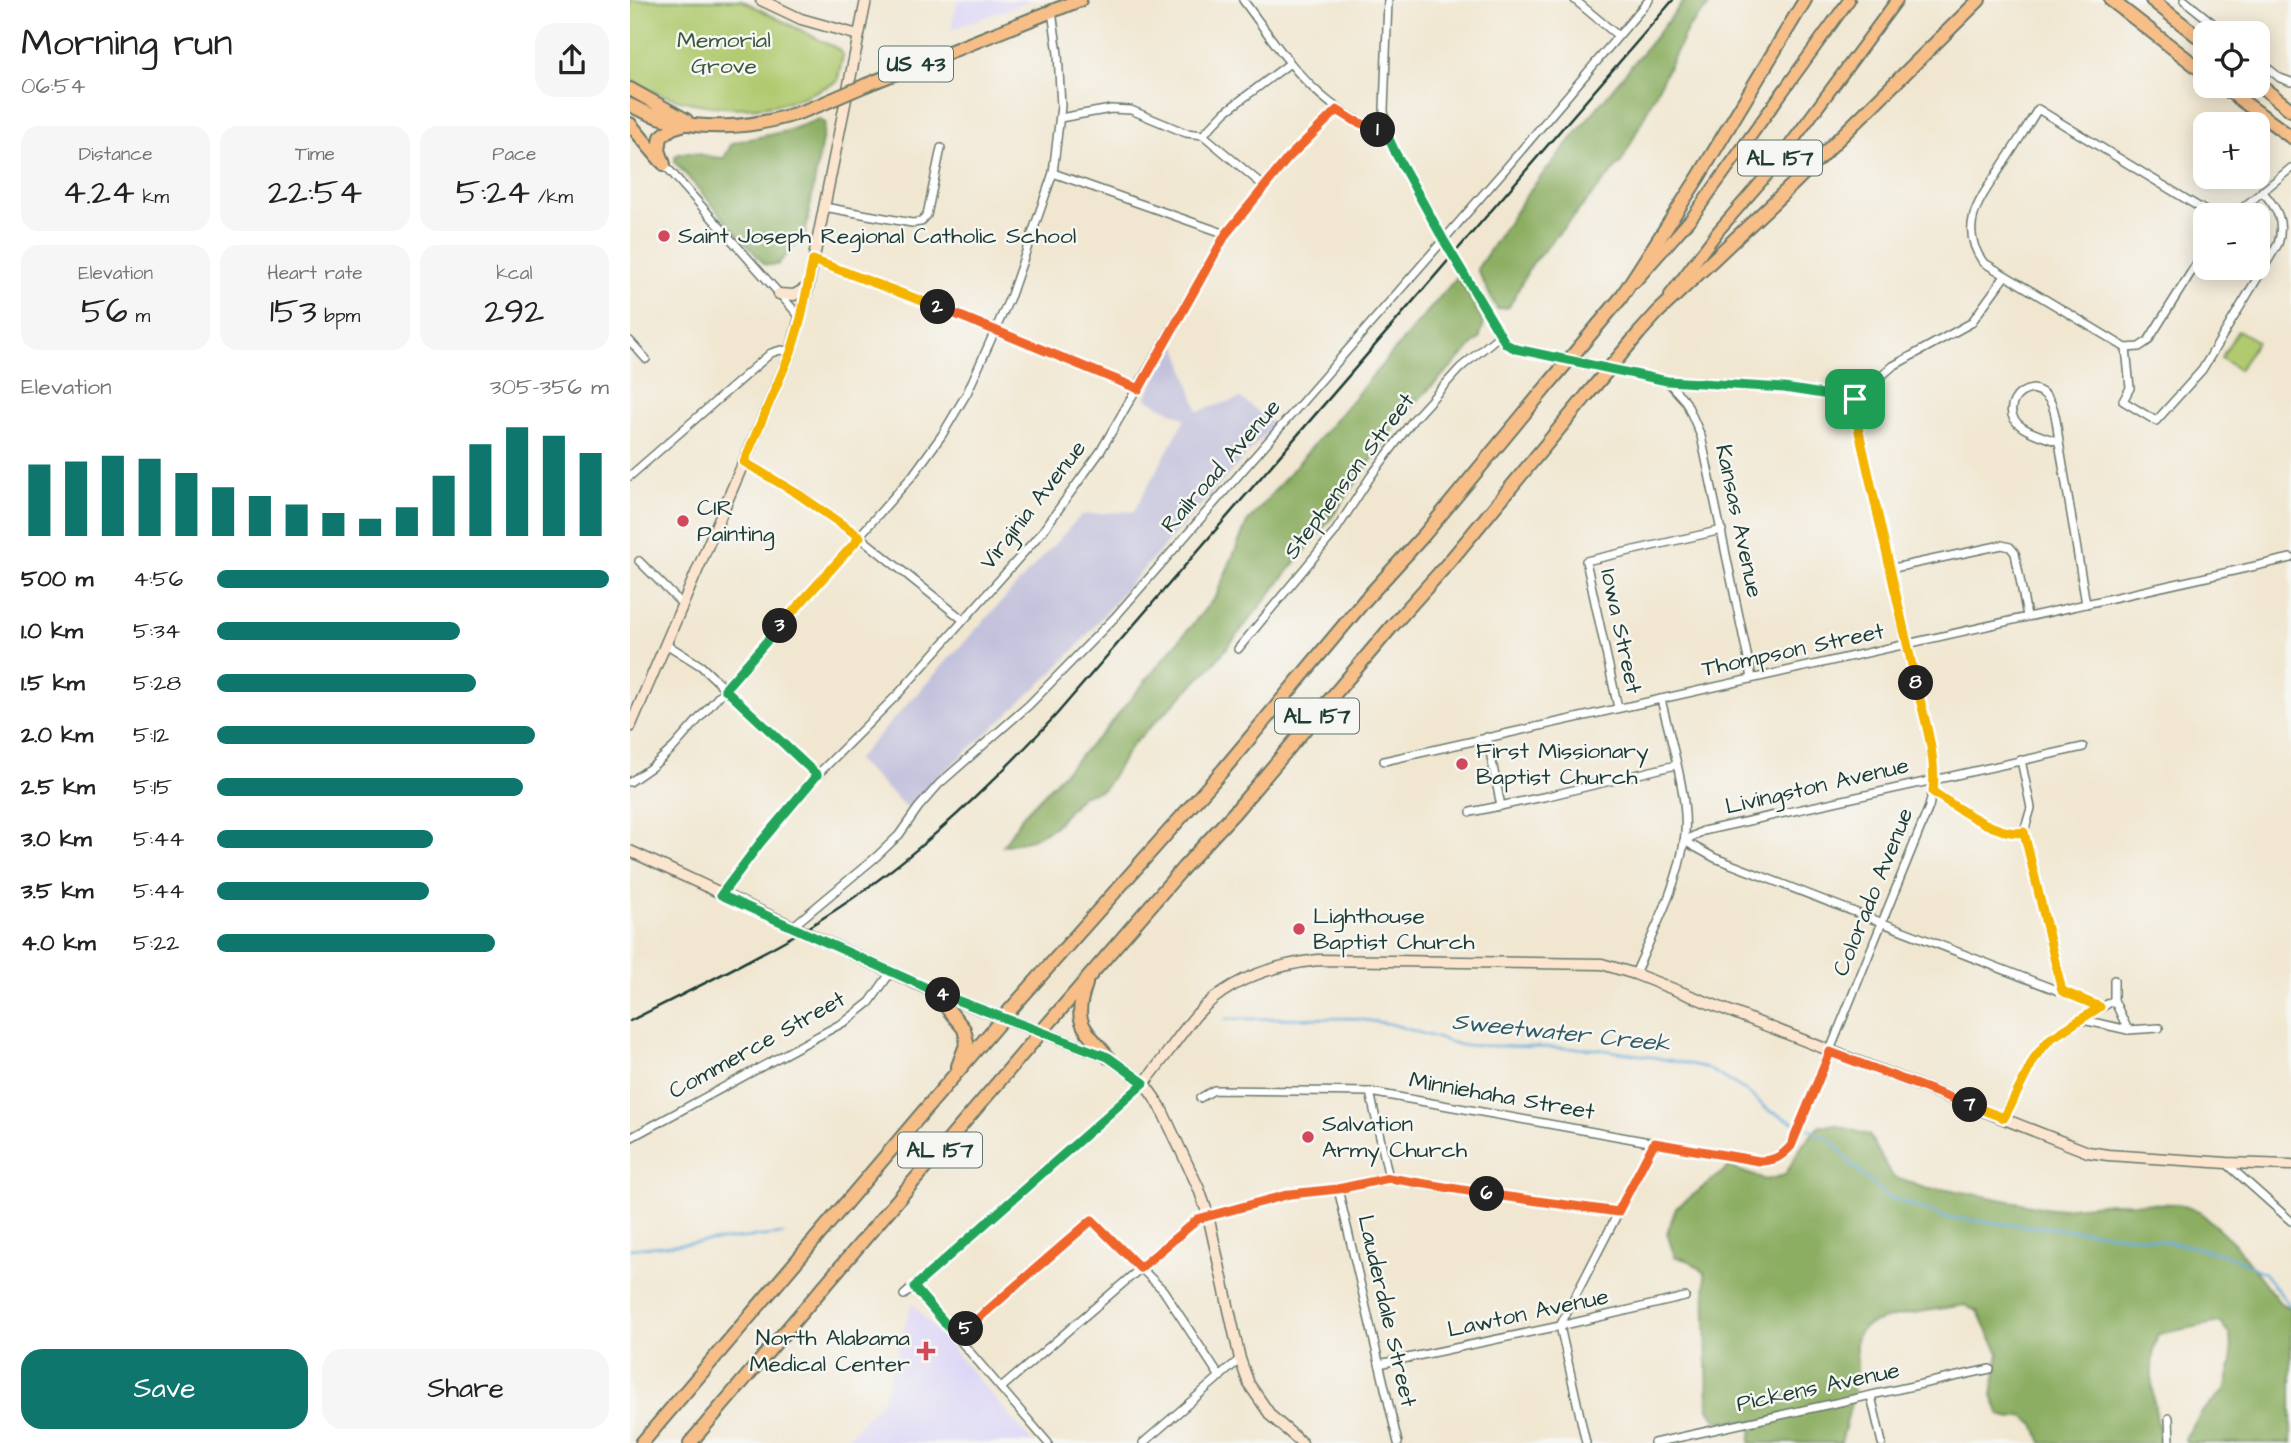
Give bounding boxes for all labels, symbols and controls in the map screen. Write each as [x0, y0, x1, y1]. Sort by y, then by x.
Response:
text: Morning run [21, 18, 233, 70]
map controls [2193, 21, 2270, 280]
button: locate [2193, 21, 2270, 98]
button: share [535, 23, 609, 97]
park label: Memorial Grove [677, 24, 771, 82]
road number: US 43 [879, 46, 953, 82]
text: 06:54 [21, 70, 86, 102]
button: + [2193, 112, 2270, 189]
pin: 1 [1360, 113, 1396, 148]
text: 1 [1376, 116, 1379, 143]
road number: AL 157 [1738, 140, 1822, 176]
text: Distance [79, 141, 153, 168]
text: Time [295, 141, 335, 168]
text: Pace [492, 141, 536, 168]
text: 4.24 [62, 168, 135, 217]
text: 22:54 [268, 168, 362, 217]
text: 5:24 [456, 168, 530, 217]
text: km [135, 184, 169, 211]
text: /km [530, 184, 573, 211]
button: − [2193, 203, 2270, 280]
place label: Saint Joseph Regional Catholic School [678, 220, 1076, 253]
marker: Saint Joseph Regional Catholic School [656, 228, 672, 244]
text: Elevation [78, 260, 153, 287]
text: Heart rate [267, 260, 363, 287]
text: kcal [496, 260, 533, 287]
text: 56 [81, 287, 128, 336]
text: 153 [270, 287, 317, 336]
text: 292 [484, 287, 544, 336]
pin: 2 [920, 290, 956, 324]
text: 2 [932, 293, 943, 320]
text: m [128, 303, 150, 330]
text: bpm [317, 303, 360, 330]
pin [1825, 369, 1885, 429]
text: Elevation [21, 371, 112, 403]
text: 305–356 m [490, 371, 609, 403]
icon: arrive [1836, 380, 1874, 418]
street label: Stephenson Street [1276, 386, 1423, 566]
street label: Railroad Avenue [1154, 392, 1288, 540]
street label: Virginia Avenue [972, 433, 1095, 577]
street label: Kansas Avenue [1707, 441, 1771, 601]
place label: CIR Painting [697, 492, 775, 551]
marker: CIR Painting [675, 513, 691, 529]
text: 500 m [21, 563, 93, 595]
text: 4:56 [133, 563, 183, 595]
street label: Iowa Street [1592, 566, 1650, 697]
pin: 3 [762, 608, 798, 644]
text: 3 [775, 612, 784, 639]
text: 1.0 km [21, 615, 83, 647]
text: 5:34 [133, 615, 180, 647]
street label: Thompson Street [1699, 615, 1888, 685]
pin: 8 [1898, 666, 1934, 700]
text: 1.5 km [21, 667, 85, 699]
text: 5:28 [133, 667, 181, 699]
text: 8 [1909, 669, 1922, 696]
road number: AL 157 [1275, 698, 1359, 734]
text: 2.0 km [21, 719, 93, 751]
text: 5:12 [133, 719, 169, 751]
place label: First Missionary Baptist Church [1476, 735, 1649, 793]
street label: Livingston Avenue [1722, 749, 1912, 824]
marker: First Missionary Baptist Church [1454, 756, 1470, 772]
text: 2.5 km [21, 771, 95, 803]
text: 5:15 [133, 771, 172, 803]
street label: Colorado Avenue [1825, 803, 1921, 981]
text: 3.0 km [21, 823, 92, 855]
text: 5:44 [133, 823, 184, 855]
text: 3.5 km [21, 875, 93, 907]
text: 5:44 [133, 875, 184, 907]
place label: Lighthouse Baptist Church [1313, 900, 1475, 958]
marker: Lighthouse Baptist Church [1291, 921, 1307, 937]
text: 4.0 km [21, 927, 96, 959]
text: 5:22 [133, 927, 179, 959]
pin: 4 [926, 978, 960, 1012]
text: 4 [936, 981, 949, 1008]
street label: Commerce Street [663, 983, 852, 1107]
water label: Sweetwater Creek [1451, 1005, 1673, 1061]
street label: Minniehaha Street [1407, 1064, 1598, 1128]
pin: 7 [1952, 1088, 1988, 1122]
text: 7 [1964, 1091, 1975, 1118]
place label: Salvation Army Church [1322, 1108, 1468, 1167]
marker: Salvation Army Church [1300, 1129, 1316, 1145]
road number: AL 157 [898, 1132, 982, 1168]
pin: 6 [1470, 1176, 1504, 1212]
text: 6 [1481, 1180, 1492, 1207]
street label: Lauderdale Street [1349, 1212, 1425, 1411]
street label: Lawton Avenue [1445, 1280, 1611, 1346]
pin: 5 [948, 1312, 984, 1346]
text: 5 [959, 1315, 972, 1342]
place label: North Alabama Medical Center [750, 1322, 910, 1380]
marker: North Alabama Medical Center [916, 1341, 936, 1361]
button: Save [21, 1349, 308, 1429]
button: Share [322, 1349, 609, 1429]
street label: Pickens Avenue [1733, 1354, 1903, 1420]

